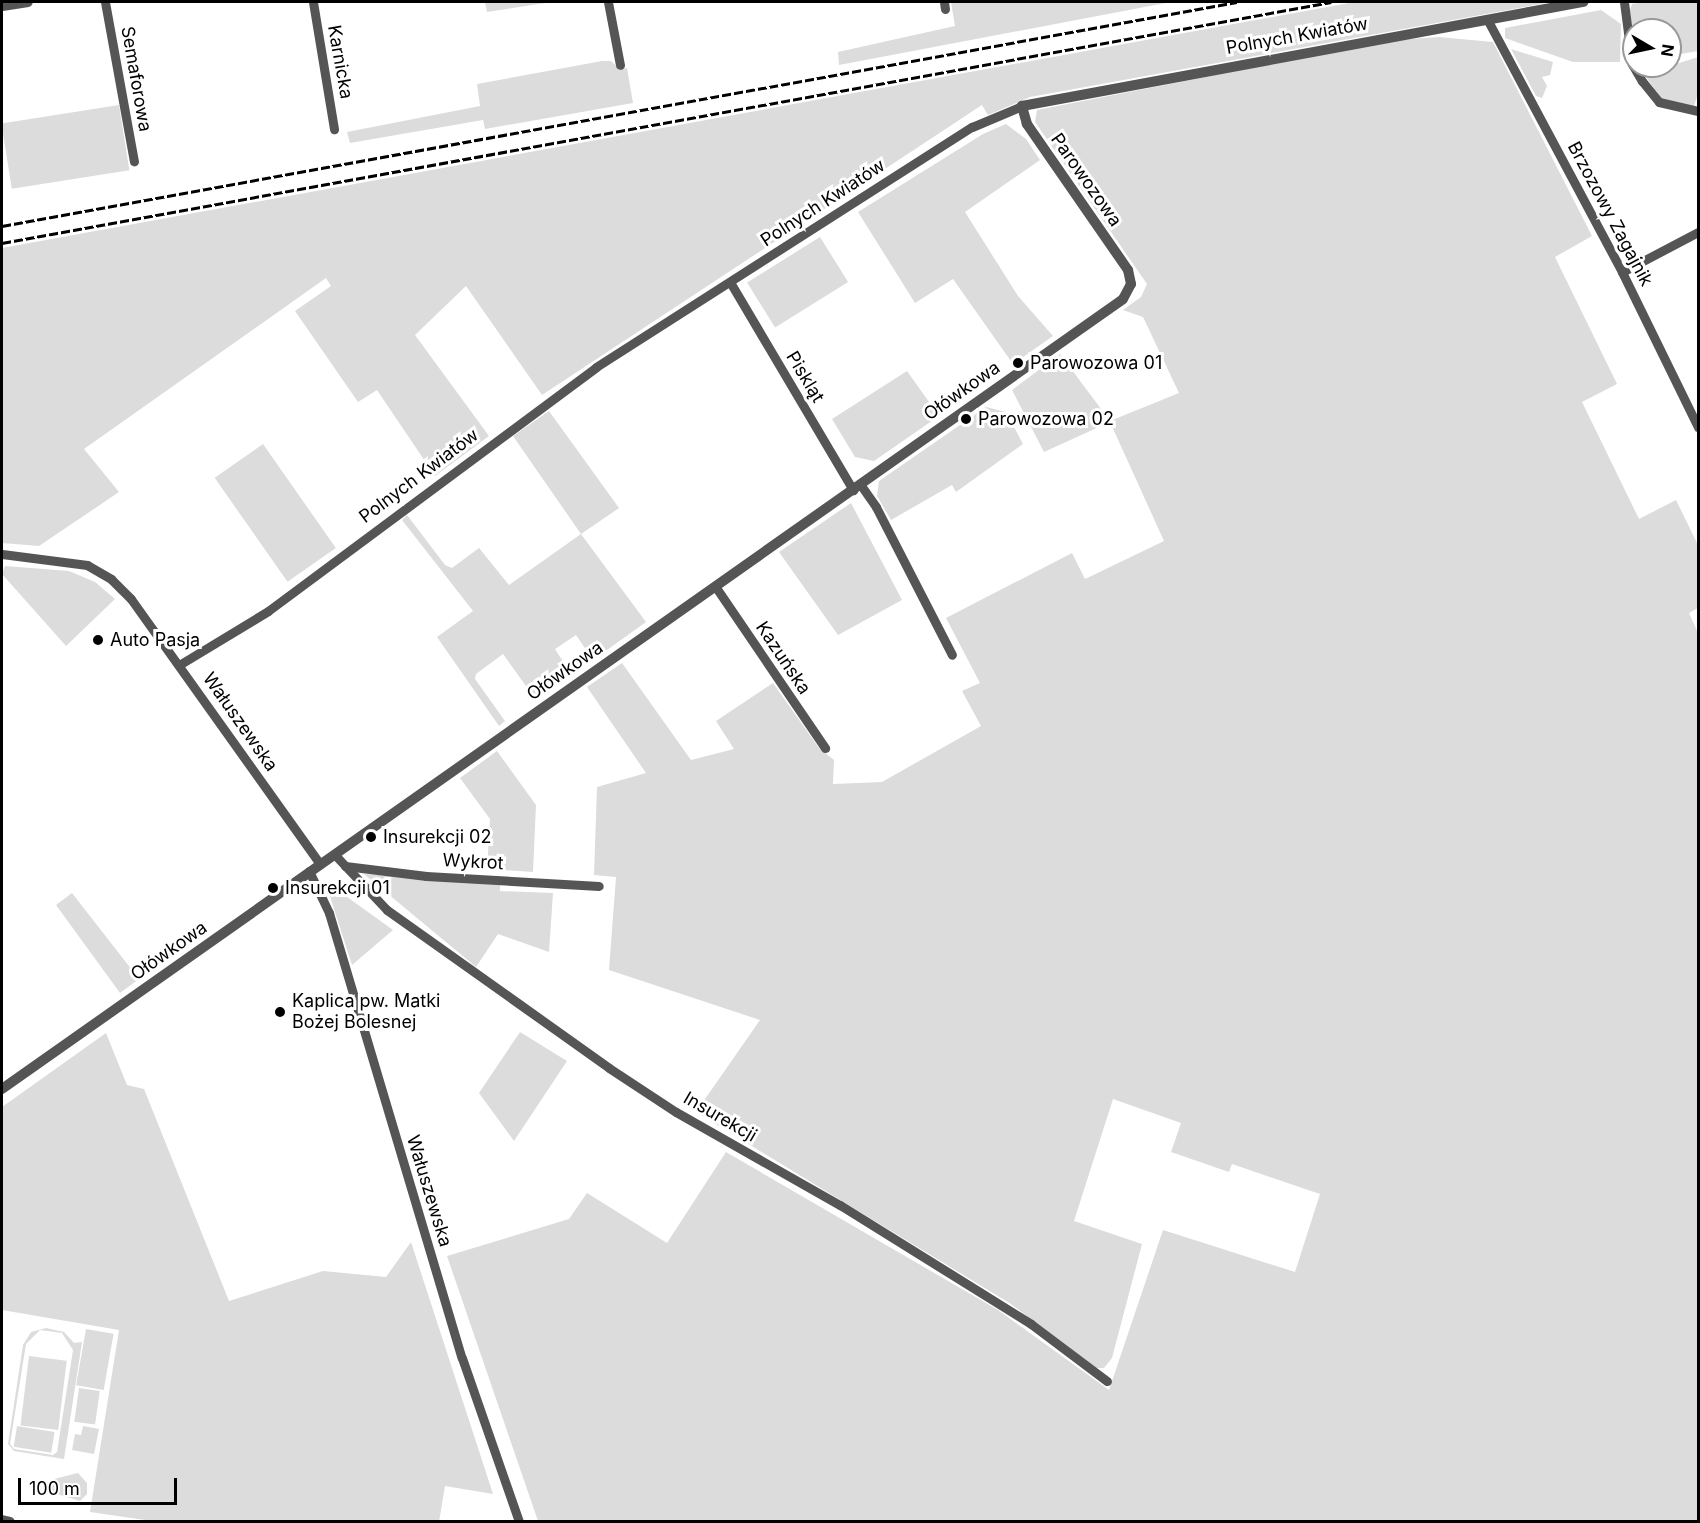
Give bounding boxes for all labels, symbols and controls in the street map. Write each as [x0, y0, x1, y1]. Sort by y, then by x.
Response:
street label: Polnych Kwiatów [1224, 13, 1370, 59]
north arrow [1622, 18, 1682, 78]
street label: Karnicka [323, 23, 357, 101]
street label: Semaforowa [116, 25, 156, 133]
text: N [1657, 43, 1679, 58]
street label: Parowozowa [1046, 129, 1126, 231]
street label: Brzozowy Zagajnik [1563, 138, 1657, 290]
street label: Polnych Kwiatów [757, 155, 889, 251]
street label: Piskląt [781, 348, 829, 406]
place label: Parowozowa 01 [1030, 352, 1162, 374]
marker: Parowozowa 01 [1011, 356, 1025, 370]
street label: Ołówkowa [920, 357, 1004, 425]
place label: Parowozowa 02 [978, 408, 1114, 430]
marker: Parowozowa 02 [959, 412, 973, 426]
street label: Polnych Kwiatów [355, 424, 483, 528]
street label: Kazuńska [751, 618, 815, 698]
place label: Auto Pasja [110, 629, 200, 651]
marker: Auto Pasja [91, 633, 105, 647]
street label: Ołówkowa [523, 637, 607, 705]
street label: Wałuszewska [198, 669, 282, 775]
place label: Insurekcji 02 [383, 826, 491, 848]
marker: Insurekcji 02 [364, 830, 378, 844]
street label: Wykrot [442, 850, 504, 874]
place label: Insurekcji 01 [285, 877, 390, 899]
marker: Insurekcji 01 [266, 881, 280, 895]
street label: Ołówkowa [127, 917, 211, 985]
place label: Kaplica pw. Matki Bożej Bolesnej [292, 991, 440, 1034]
marker: Kaplica pw. Matki Bożej Bolesnej [273, 1005, 287, 1019]
street label: Insurekcji [679, 1087, 761, 1147]
street label: Wałuszewska [402, 1133, 456, 1249]
scale bar [21, 1466, 180, 1504]
text: 100 m [29, 1478, 80, 1499]

